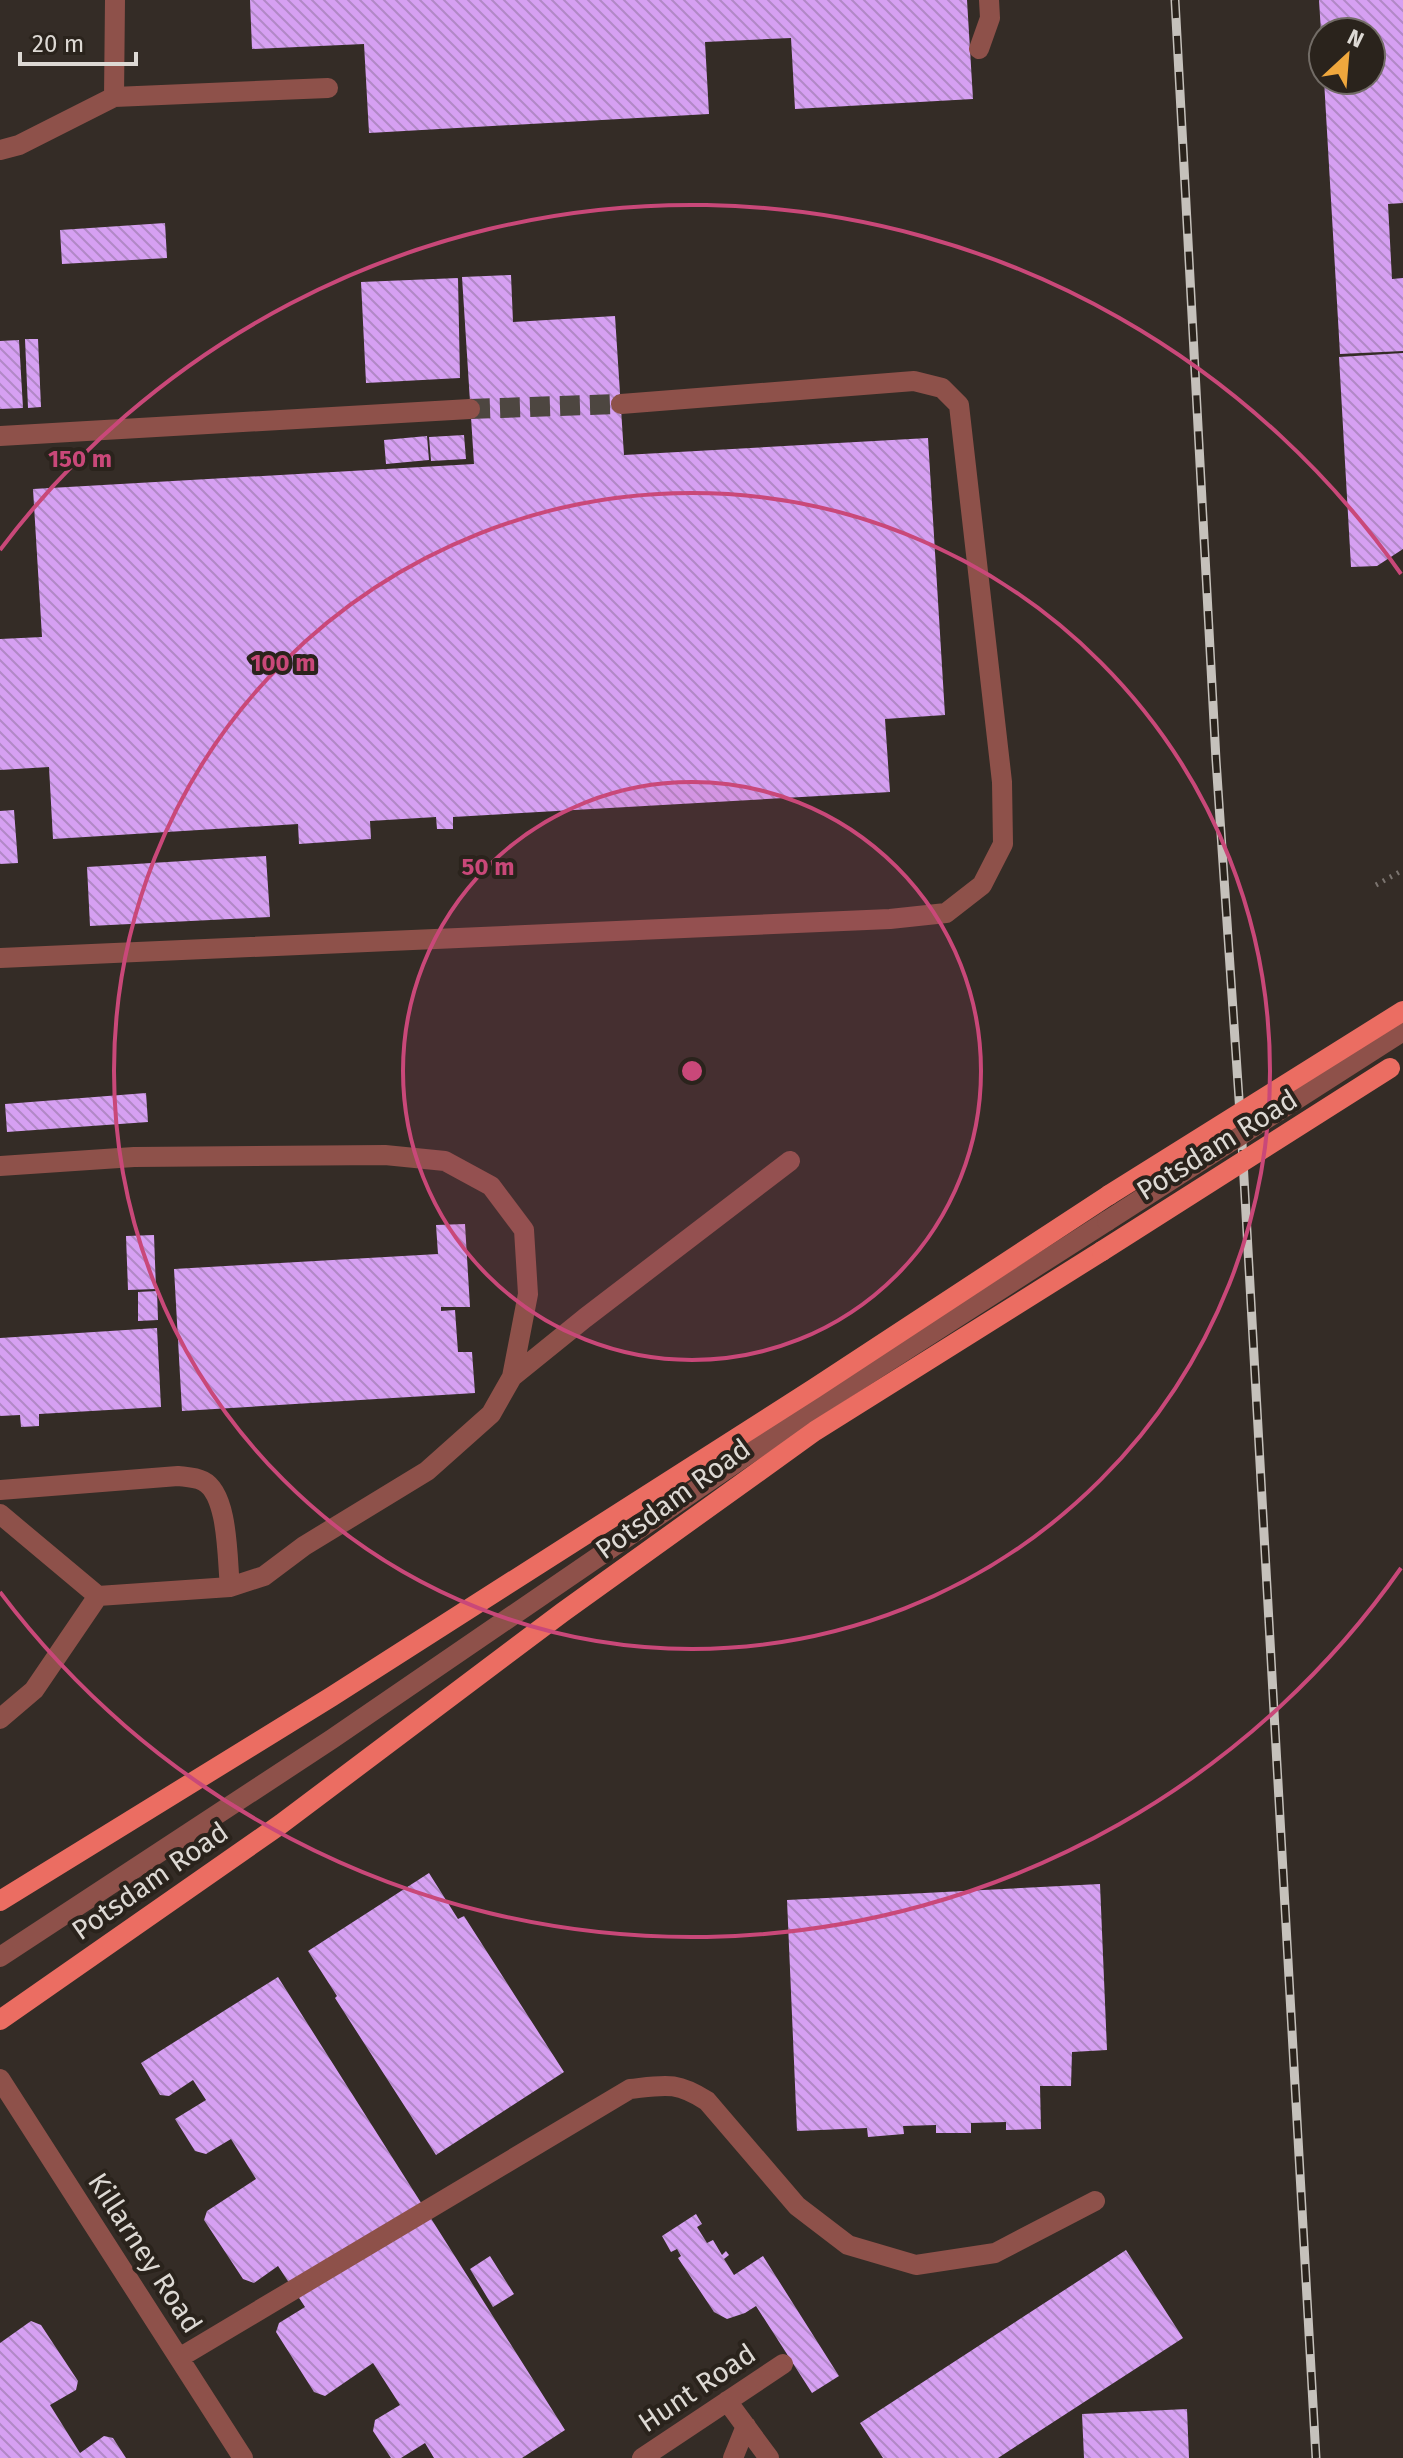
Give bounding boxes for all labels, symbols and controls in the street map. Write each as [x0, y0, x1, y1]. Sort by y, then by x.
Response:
scale bar [20, 16, 136, 66]
north arrow [1307, 16, 1387, 96]
text: N [1343, 23, 1368, 54]
text: 20 m [32, 30, 84, 58]
text: 150 m [48, 445, 112, 473]
text: 100 m [250, 649, 316, 677]
text: 50 m [462, 853, 514, 881]
centre of rings [678, 1057, 706, 1085]
street label: Potsdam Road [1131, 1083, 1303, 1207]
street label: Potsdam Road [589, 1432, 757, 1566]
street label: Potsdam Road [66, 1815, 234, 1947]
street label: Killarney Road [81, 2167, 209, 2339]
street label: Hunt Road [632, 2337, 762, 2439]

